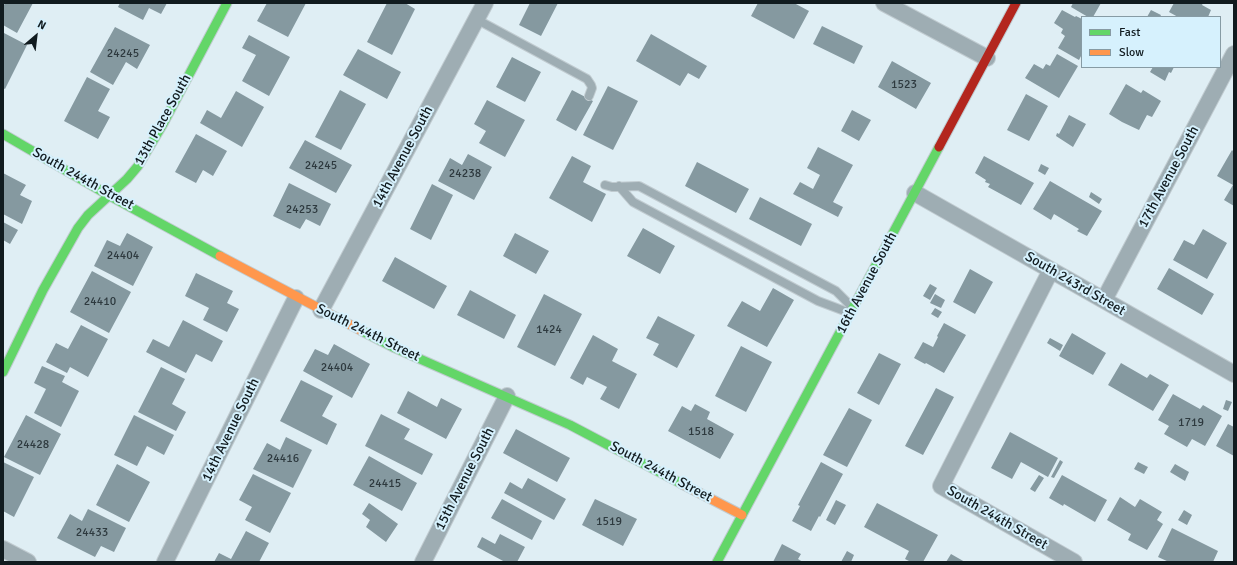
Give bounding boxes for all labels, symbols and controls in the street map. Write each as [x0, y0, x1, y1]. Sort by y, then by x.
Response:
north arrow [16, 16, 56, 56]
legend [1081, 16, 1221, 68]
text: N [35, 17, 48, 32]
text: Fast [1119, 25, 1140, 40]
text: Slow [1119, 45, 1144, 60]
house number: 24245 [107, 47, 139, 61]
street label: 13th Place South [131, 71, 195, 169]
house number: 1523 [891, 78, 917, 92]
street label: 14th Avenue South [369, 103, 437, 211]
street label: 17th Avenue South [1135, 123, 1203, 231]
street label: South 244th Street [29, 144, 137, 214]
house number: 24245 [305, 159, 337, 173]
house number: 24238 [449, 167, 481, 181]
house number: 24253 [286, 203, 318, 217]
street label: 16th Avenue South [833, 229, 901, 337]
street label: South 243rd Street [1022, 248, 1128, 320]
house number: 24404 [107, 249, 139, 263]
house number: 24410 [84, 295, 116, 309]
street label: South 244th Street [314, 301, 422, 365]
house number: 1424 [536, 323, 562, 337]
house number: 24404 [321, 361, 353, 375]
street label: 14th Avenue South [199, 376, 263, 484]
house number: 1719 [1178, 416, 1204, 430]
street label: 15th Avenue South [432, 425, 498, 533]
house number: 1518 [688, 425, 714, 439]
house number: 24428 [17, 438, 49, 452]
street label: South 244th Street [607, 438, 715, 506]
house number: 24416 [267, 452, 299, 466]
house number: 24415 [369, 477, 401, 491]
street label: South 244th Street [944, 482, 1050, 554]
house number: 1519 [596, 515, 622, 529]
house number: 24433 [76, 526, 108, 540]

